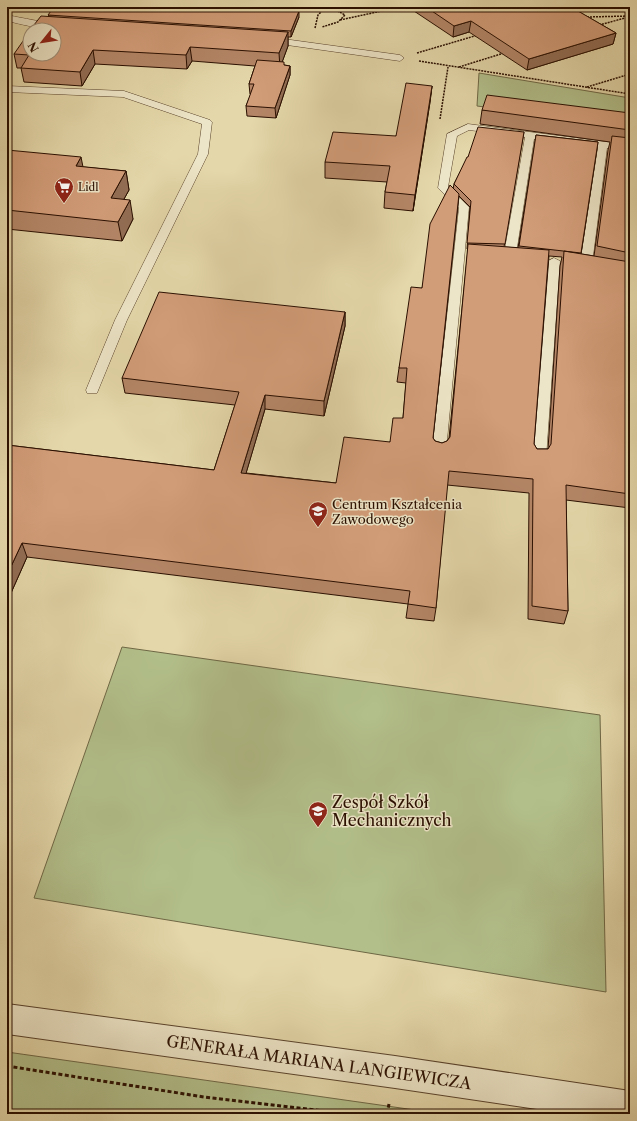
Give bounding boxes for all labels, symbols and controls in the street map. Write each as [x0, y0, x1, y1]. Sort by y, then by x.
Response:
north arrow [22, 22, 62, 62]
text: N [25, 39, 42, 55]
supermarket icon: Lidl [53, 176, 75, 204]
place label: Lidl [78, 180, 99, 194]
place label: Centrum Kształcenia Zawodowego [332, 496, 462, 527]
school or university icon: Centrum Kształcenia Zawodowego [307, 500, 329, 528]
place label: Zespół Szkół Mechanicznych [332, 792, 452, 830]
school or university icon: Zespół Szkół Mechanicznych [307, 800, 329, 828]
street label: GENERAŁA MARIANA LANGIEWICZA [165, 1031, 474, 1093]

